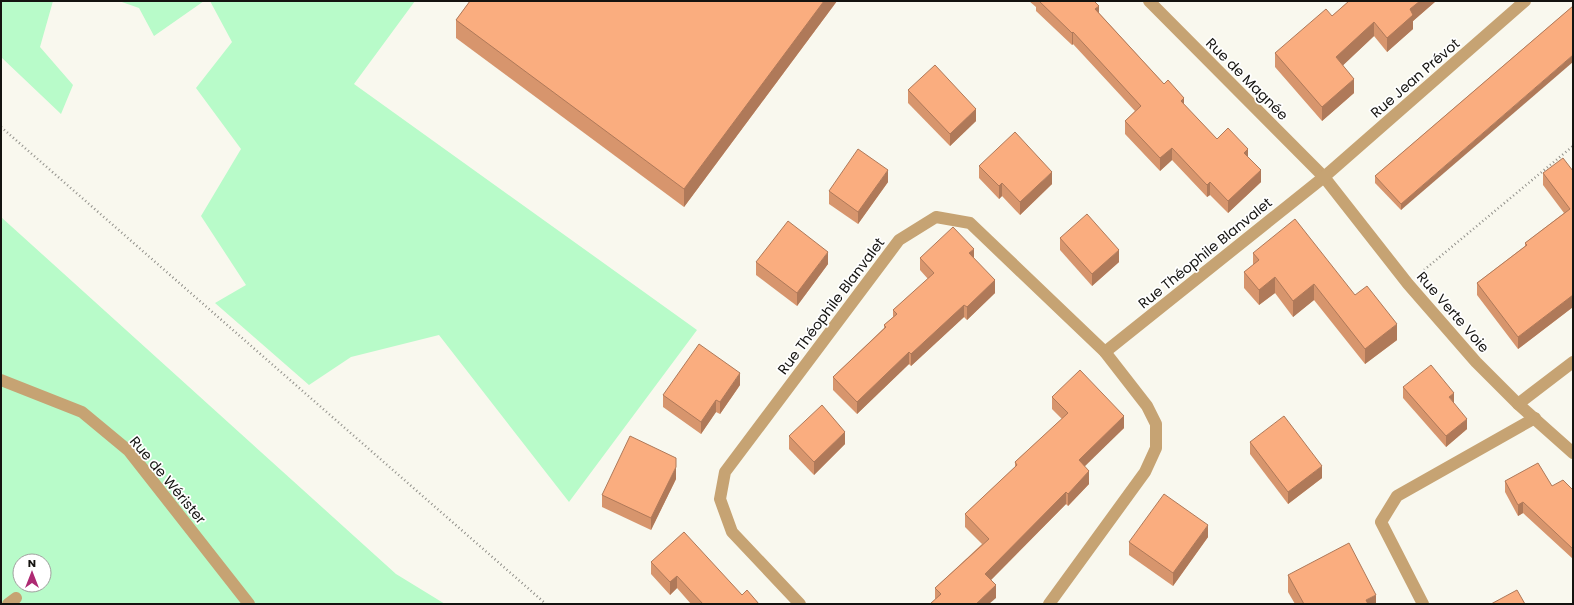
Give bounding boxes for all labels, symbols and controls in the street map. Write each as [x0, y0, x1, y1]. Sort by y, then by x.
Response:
street label: Rue de Magnée [1201, 33, 1293, 125]
street label: Rue Jean Prévot [1366, 34, 1464, 122]
street label: Rue Théophile Blanvalet [1134, 193, 1276, 313]
street label: Rue Théophile Blanvalet [773, 233, 889, 379]
street label: Rue Verte Voie [1412, 267, 1494, 357]
street label: Rue de Wérister [125, 432, 211, 528]
north arrow [12, 553, 52, 593]
text: N [28, 555, 36, 571]

